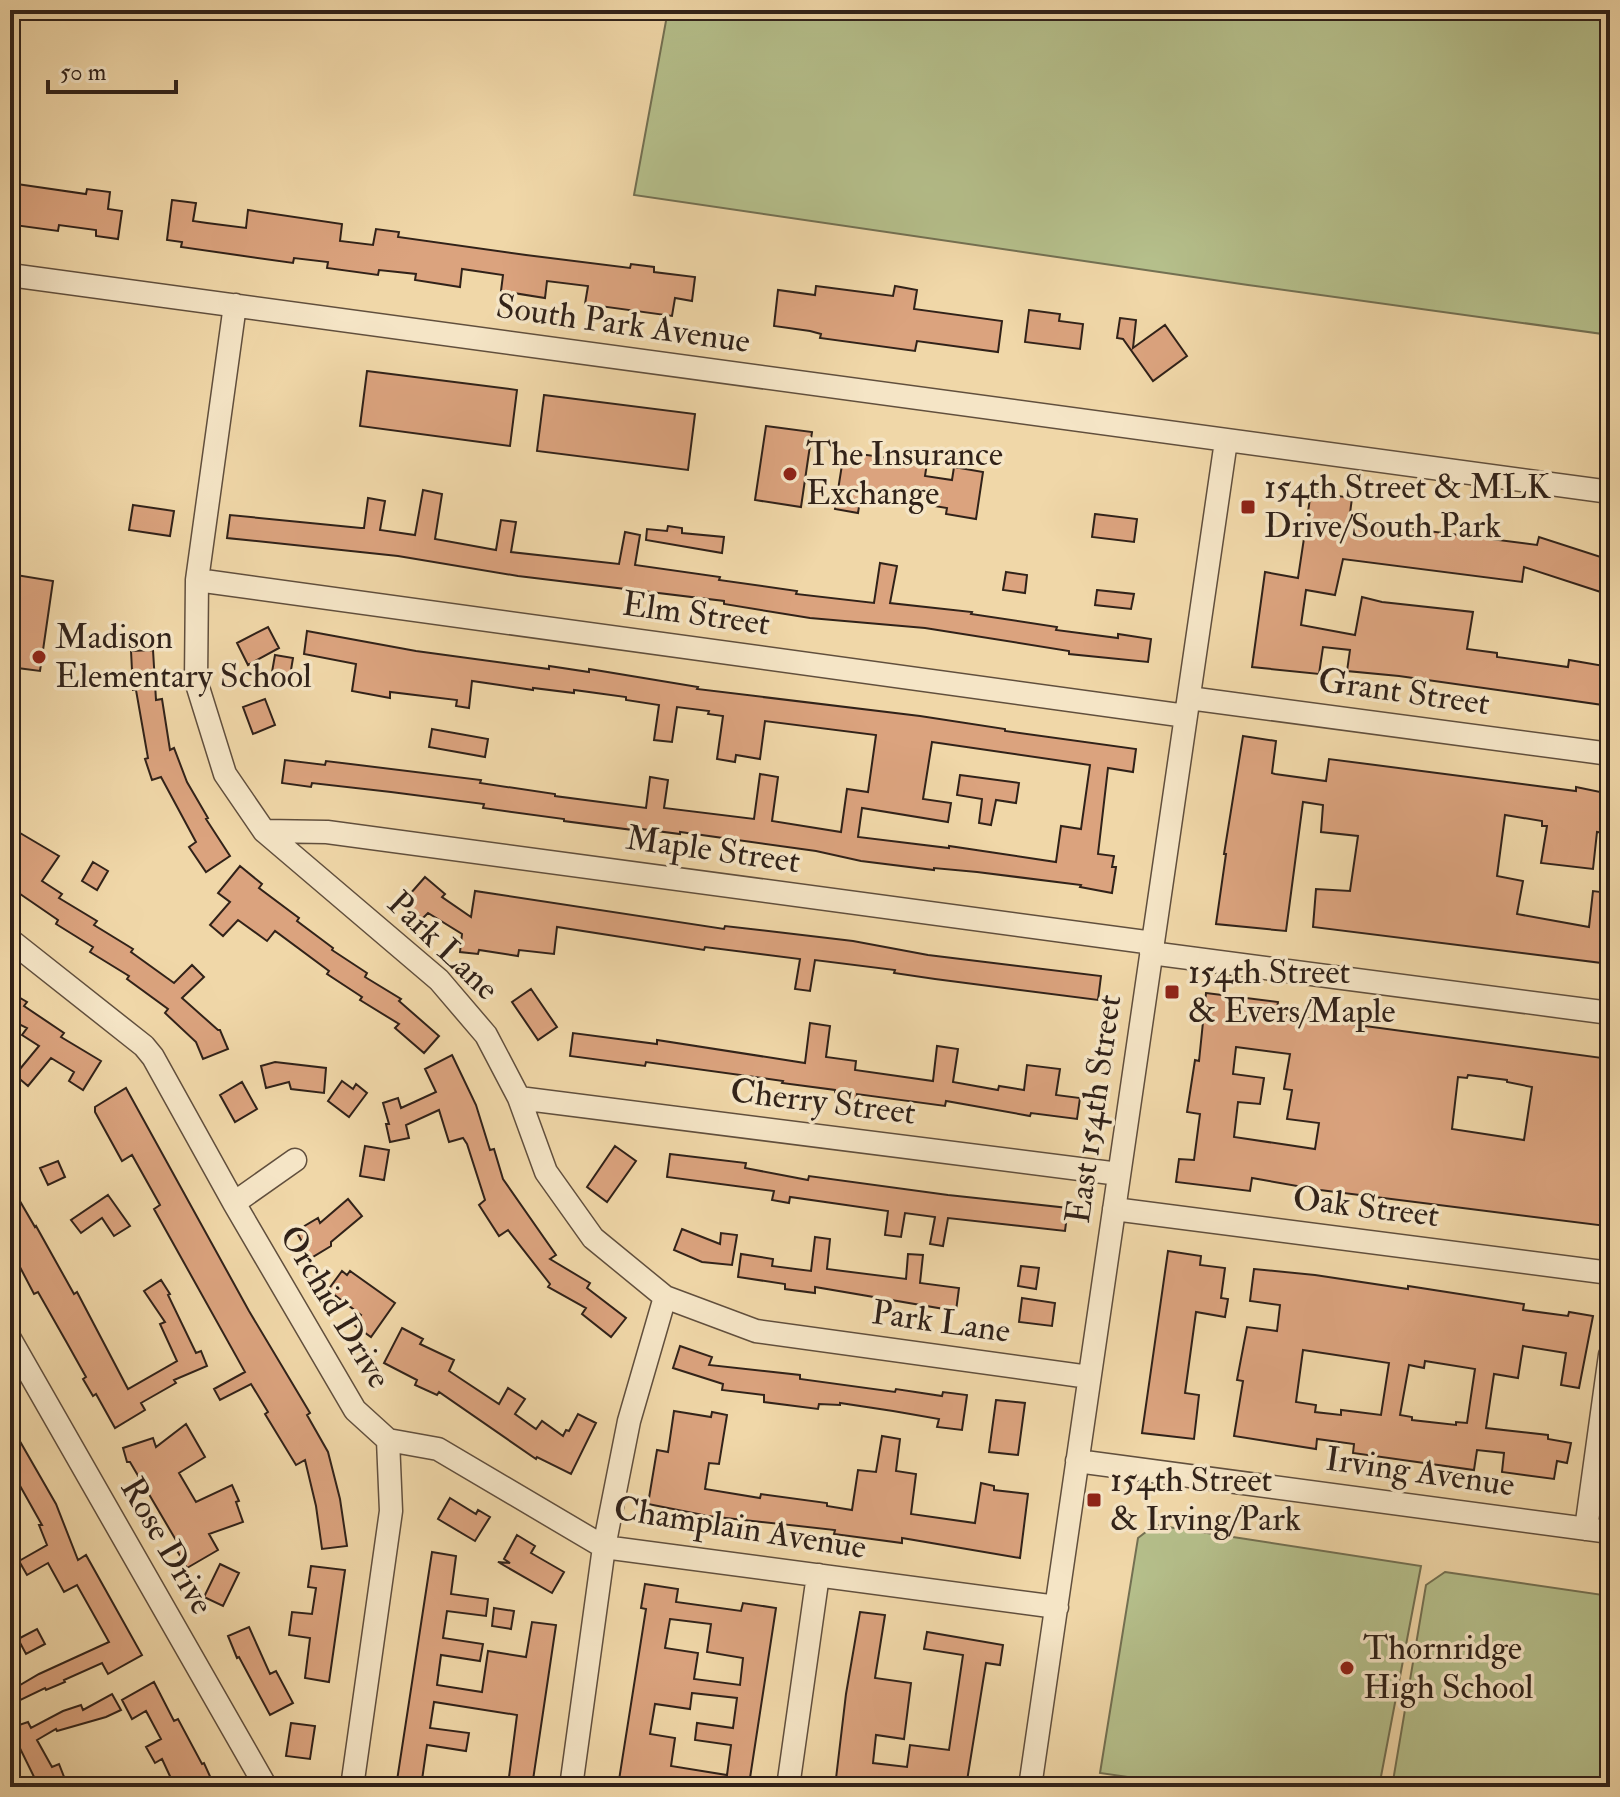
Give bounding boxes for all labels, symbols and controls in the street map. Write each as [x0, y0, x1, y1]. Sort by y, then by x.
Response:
scale bar [48, 44, 176, 94]
text: 50 m [60, 57, 107, 88]
street label: South Park Avenue [493, 285, 753, 363]
place label: The Insurance Exchange [806, 433, 1003, 515]
marker: The Insurance Exchange [781, 465, 799, 483]
place label: 154th Street & MLK Drive/South Park [1264, 466, 1552, 548]
marker: 154th Street & MLK Drive/South Park [1239, 498, 1257, 516]
street label: Elm Street [619, 582, 773, 646]
place label: Madison Elementary School [55, 616, 312, 698]
marker: Madison Elementary School [30, 648, 48, 666]
street label: Grant Street [1316, 659, 1492, 725]
street label: Maple Street [623, 816, 803, 884]
street label: Park Lane [378, 882, 508, 1010]
place label: 154th Street & Evers/Maple [1188, 951, 1396, 1033]
marker: 154th Street & Evers/Maple [1163, 983, 1181, 1001]
street label: East 154th Street [1057, 992, 1131, 1226]
street label: Cherry Street [728, 1069, 918, 1135]
street label: Oak Street [1290, 1177, 1442, 1237]
street label: Orchid Drive [270, 1218, 400, 1396]
street label: Park Lane [869, 1291, 1013, 1353]
street label: Irving Avenue [1323, 1437, 1517, 1507]
place label: 154th Street & Irving/Park [1110, 1459, 1301, 1541]
street label: Rose Drive [111, 1470, 223, 1622]
street label: Champlain Avenue [611, 1487, 869, 1569]
marker: 154th Street & Irving/Park [1085, 1491, 1103, 1509]
place label: Thornridge High School [1363, 1627, 1534, 1709]
marker: Thornridge High School [1338, 1659, 1356, 1677]

